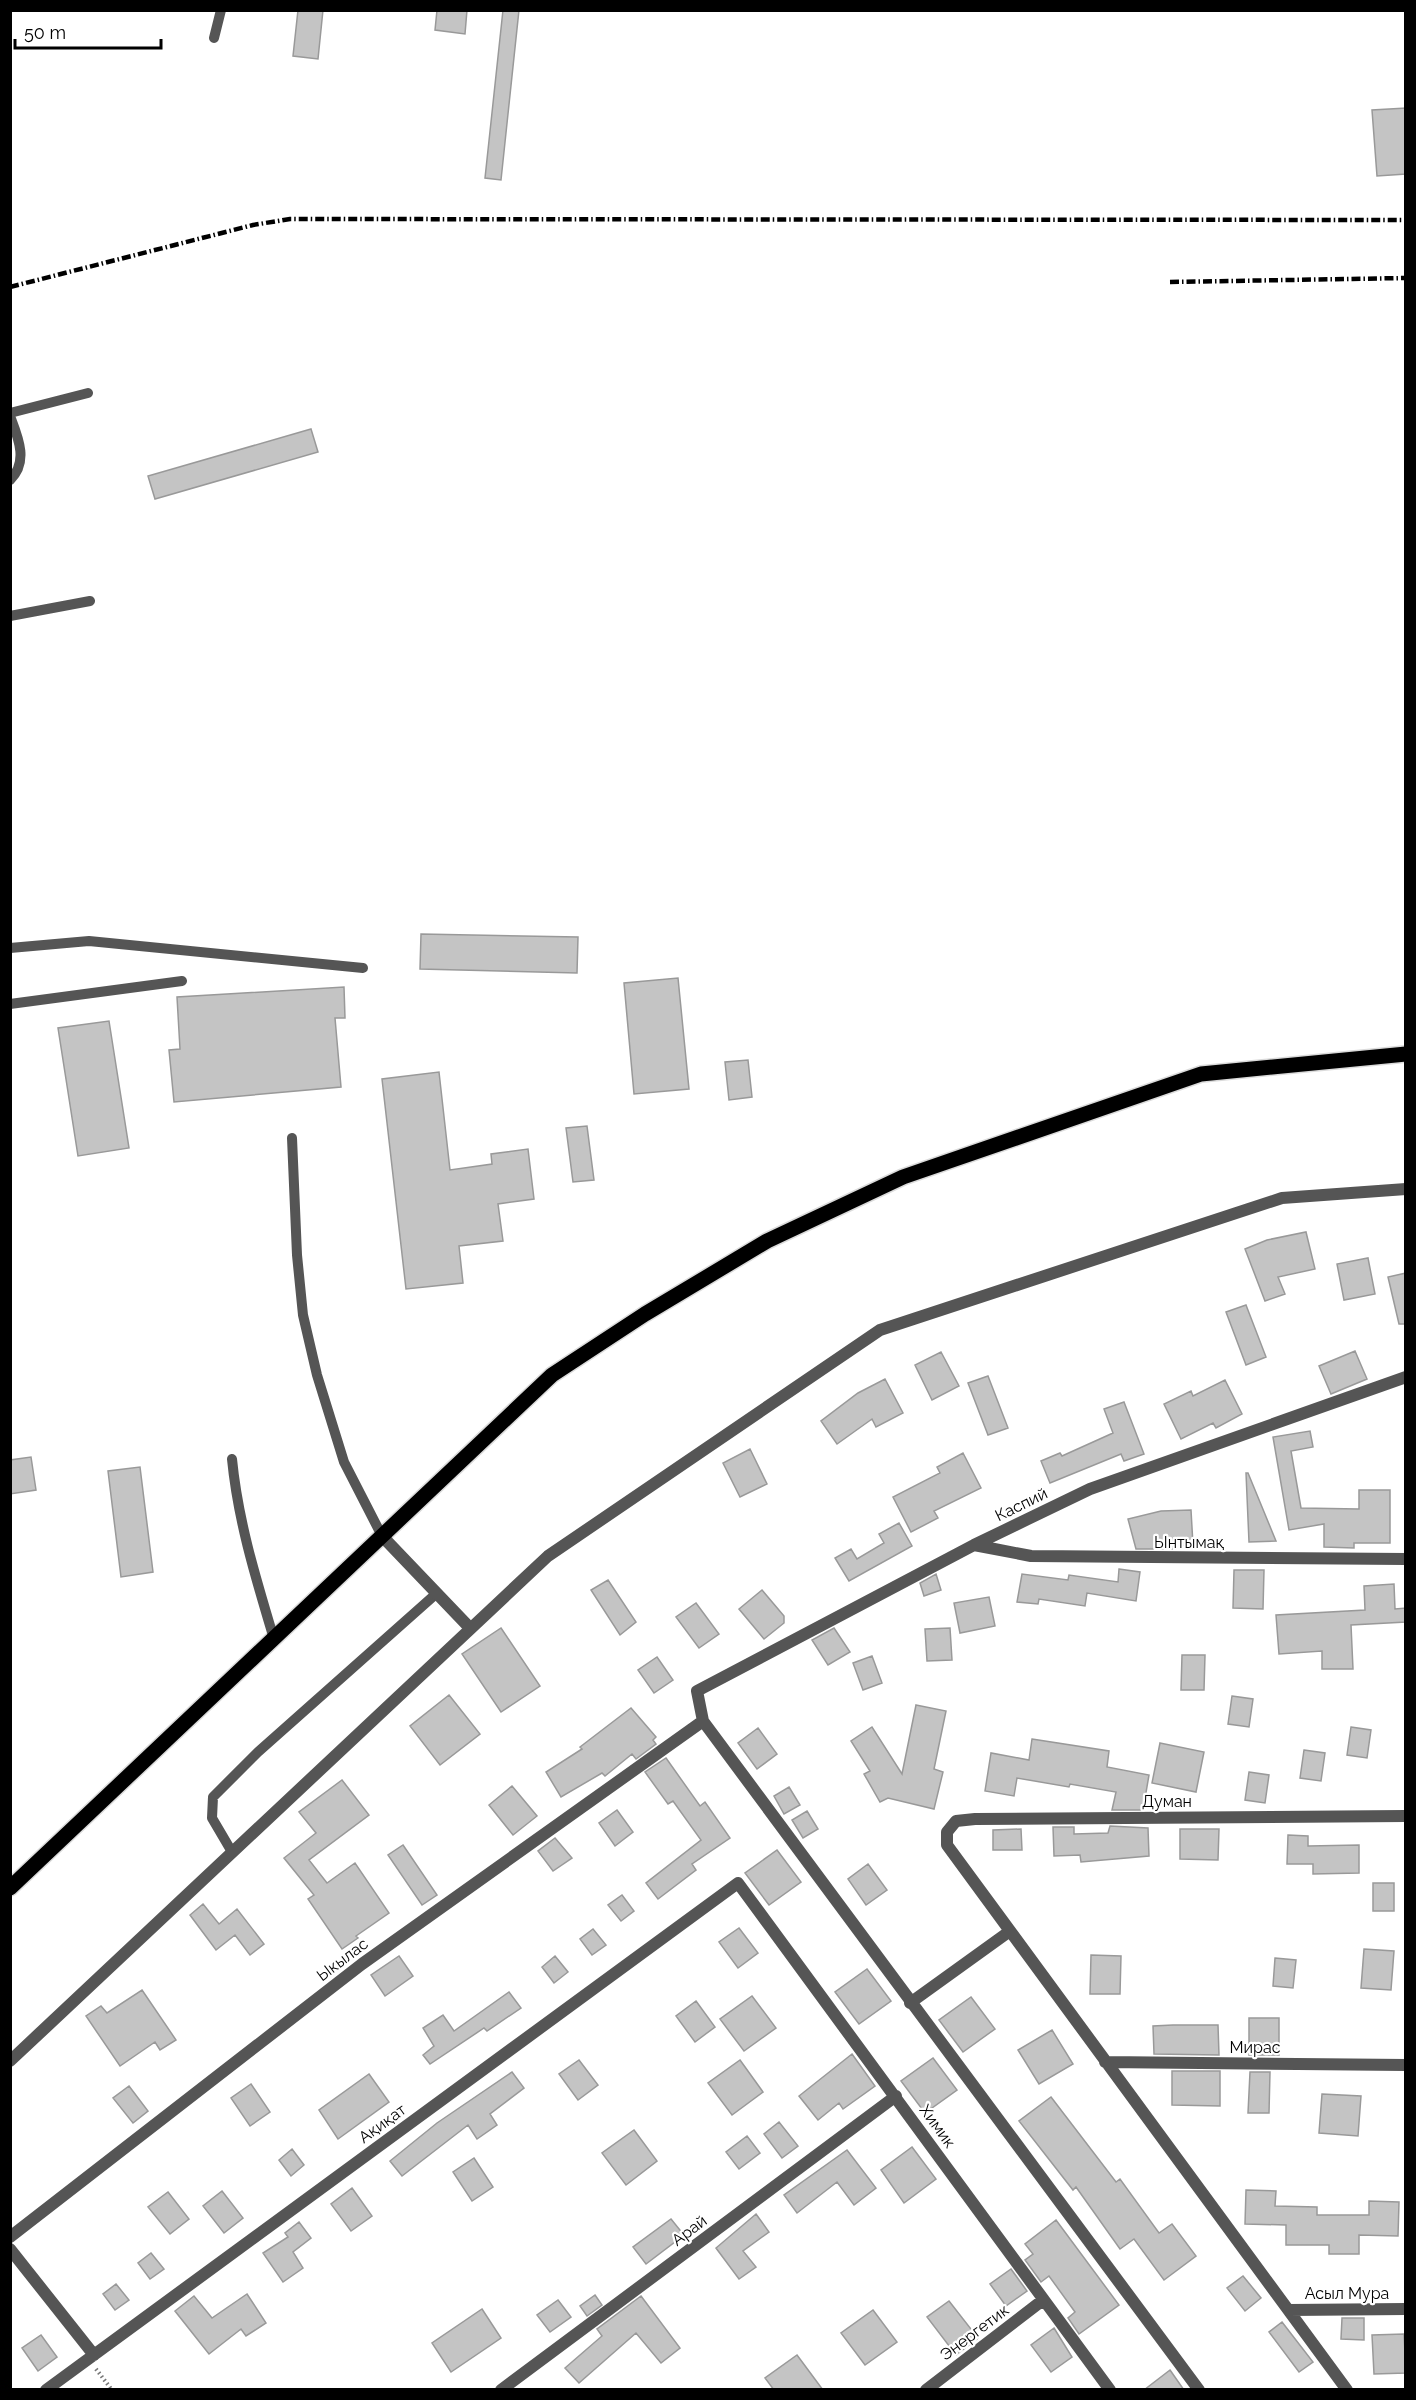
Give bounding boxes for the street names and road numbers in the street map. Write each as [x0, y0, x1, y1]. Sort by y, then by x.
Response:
street label: Каспий [992, 1484, 1050, 1525]
street label: Ынтымақ [1154, 1533, 1224, 1552]
street label: Думан [1142, 1792, 1192, 1811]
street label: Ыкылас [313, 1934, 372, 1985]
street label: Мирас [1230, 2038, 1281, 2057]
street label: Ақиқат [355, 2100, 410, 2147]
street label: Химик [916, 2101, 960, 2152]
street label: Арай [668, 2211, 711, 2250]
street label: Асыл Мура [1305, 2284, 1389, 2303]
street label: Энергетик [936, 2300, 1012, 2364]

